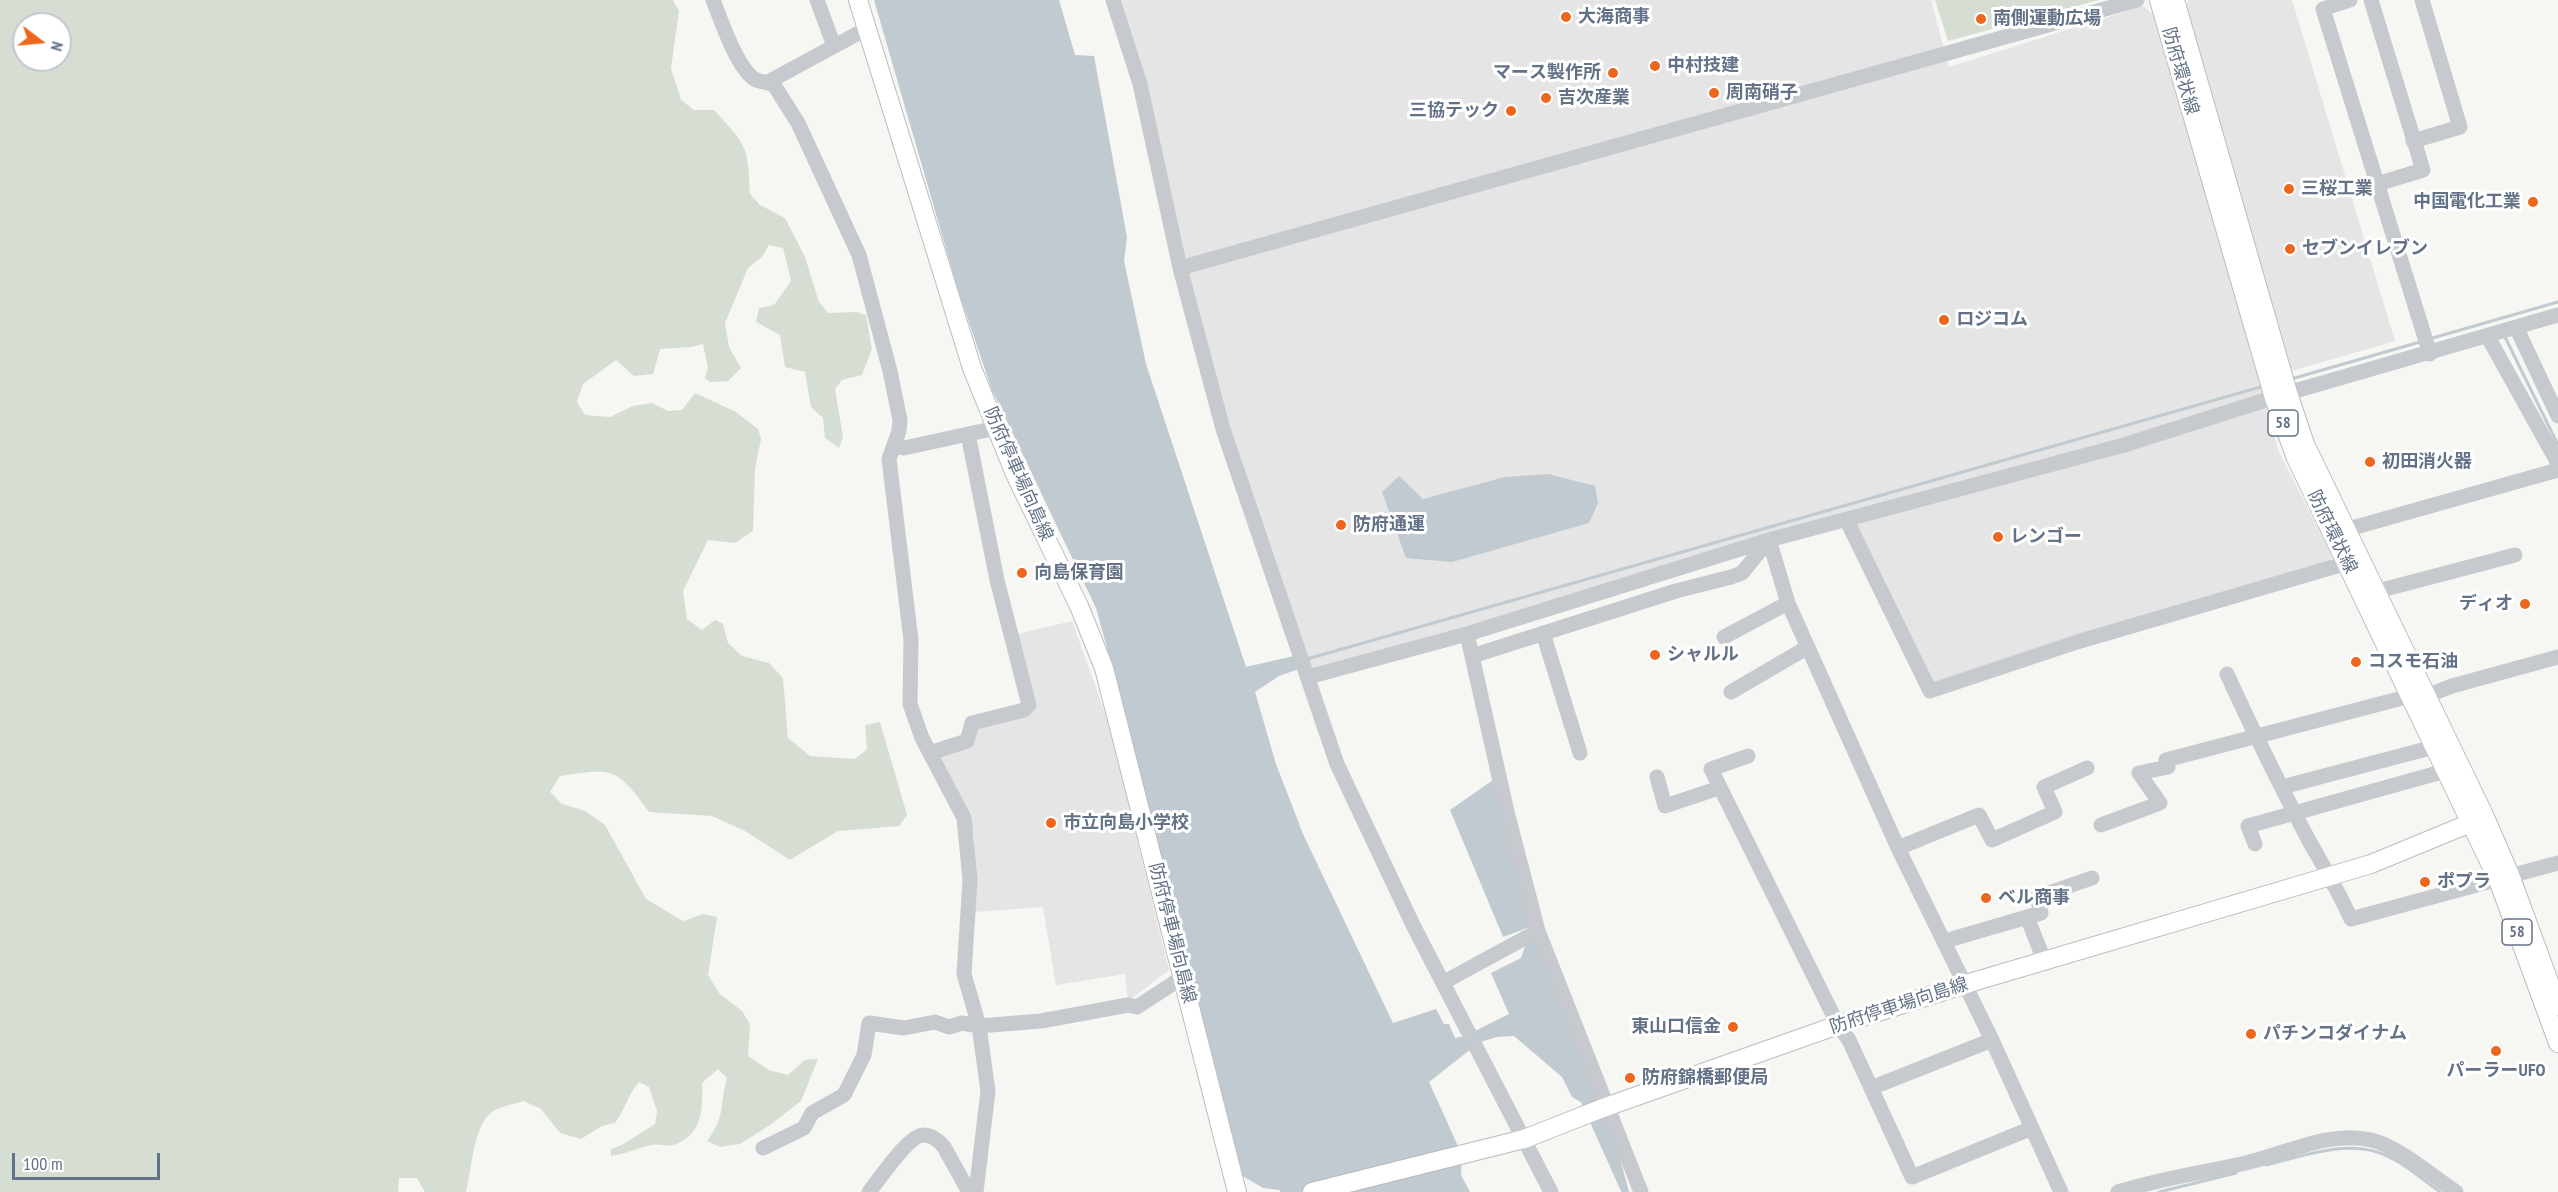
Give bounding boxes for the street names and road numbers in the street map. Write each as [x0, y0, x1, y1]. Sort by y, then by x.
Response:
street label: 防府環状線 [2157, 25, 2203, 117]
street label: 防府停車場向島線 [979, 404, 1057, 544]
road number: 58 [2268, 410, 2298, 436]
street label: 防府環状線 [2303, 487, 2361, 577]
street label: 防府停車場向島線 [1144, 861, 1200, 1005]
road number: 58 [2502, 919, 2532, 945]
street label: 防府停車場向島線 [1827, 973, 1971, 1039]

